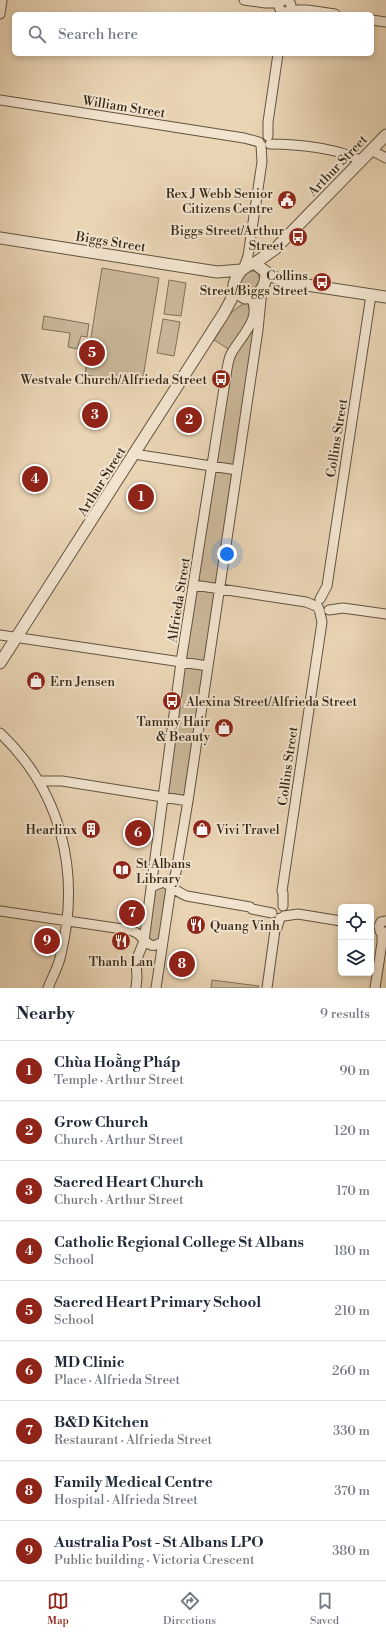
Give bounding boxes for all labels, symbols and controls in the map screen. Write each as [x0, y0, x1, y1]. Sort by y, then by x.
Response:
search box [12, 12, 374, 56]
icon: search [26, 23, 48, 45]
text: Search here [58, 25, 138, 44]
street label: William Street [80, 92, 167, 121]
street label: Arthur Street [304, 132, 371, 200]
place label: Rex J Webb Senior Citizens Centre [166, 186, 273, 217]
public building icon: Rex J Webb Senior Citizens Centre [276, 189, 298, 211]
place label: Biggs Street/Arthur Street [170, 223, 284, 254]
bus stop icon: Biggs Street/Arthur Street [287, 226, 309, 248]
street label: Biggs Street [74, 228, 147, 255]
place label: Collins Street/Biggs Street [200, 268, 308, 299]
bus stop icon: Collins Street/Biggs Street [311, 271, 333, 293]
pin: 5 [79, 338, 105, 368]
bus stop icon: Westvale Church/Alfrieda Street [210, 368, 232, 390]
place label: Westvale Church/Alfrieda Street [20, 372, 207, 388]
street label: Collins Street [323, 397, 351, 479]
pin: 3 [82, 400, 108, 430]
pin: 2 [176, 405, 202, 435]
street label: Arthur Street [74, 444, 130, 520]
pin: 4 [22, 464, 48, 494]
pin: 1 [128, 482, 154, 512]
your location [217, 544, 237, 564]
street label: Alfrieda Street [164, 556, 194, 645]
shop icon: Ern Jensen [25, 670, 47, 692]
place label: Ern Jensen [50, 674, 115, 690]
bus stop icon: Alexina Street/Alfrieda Street [161, 690, 183, 712]
place label: Alexina Street/Alfrieda Street [185, 694, 357, 710]
place label: Tammy Hair & Beauty [136, 714, 211, 745]
shop icon: Tammy Hair & Beauty [213, 717, 235, 739]
street label: Collins Street [275, 725, 302, 807]
building icon: Hearlinx [80, 818, 102, 840]
pin: 6 [125, 818, 151, 848]
shop icon: Vivi Travel [191, 818, 213, 840]
place label: Hearlinx [26, 822, 77, 838]
place label: Vivi Travel [215, 822, 280, 838]
place label: St Albans Library [136, 856, 191, 887]
library icon: St Albans Library [111, 859, 133, 881]
pin: 7 [119, 898, 145, 928]
map controls [338, 904, 374, 976]
button: locate [338, 904, 374, 940]
restaurant icon: Quang Vinh [185, 914, 207, 936]
place label: Quang Vinh [210, 918, 280, 934]
pin: 9 [34, 926, 60, 956]
restaurant icon: Thanh Lan [110, 930, 132, 952]
button: layers [338, 940, 374, 976]
pin: 8 [169, 949, 195, 979]
place label: Thanh Lan [89, 954, 153, 970]
text: Nearby [16, 1003, 75, 1025]
text: 9 results [320, 1006, 370, 1022]
text: Chùa Hoằng Pháp [54, 1053, 181, 1072]
text: 1 [26, 1063, 32, 1079]
text: 90 m [339, 1063, 370, 1079]
text: Temple · Arthur Street [54, 1072, 184, 1088]
text: Grow Church [54, 1113, 148, 1132]
text: 2 [25, 1123, 33, 1139]
text: 120 m [334, 1123, 370, 1139]
text: Church · Arthur Street [54, 1132, 184, 1148]
text: Sacred Heart Church [54, 1173, 204, 1192]
text: 3 [25, 1183, 33, 1199]
text: 170 m [336, 1183, 370, 1199]
text: Church · Arthur Street [54, 1192, 184, 1208]
text: Catholic Regional College St Albans [54, 1233, 304, 1252]
text: 4 [25, 1243, 33, 1259]
text: 180 m [334, 1243, 370, 1259]
text: School [54, 1252, 94, 1268]
text: Sacred Heart Primary School [54, 1293, 261, 1312]
text: 5 [25, 1303, 33, 1319]
text: 210 m [335, 1303, 370, 1319]
text: School [54, 1312, 94, 1328]
text: MD Clinic [54, 1353, 124, 1372]
text: 6 [25, 1363, 33, 1379]
text: 260 m [332, 1363, 370, 1379]
text: Place · Alfrieda Street [54, 1372, 180, 1388]
text: B&D Kitchen [54, 1413, 149, 1432]
text: 7 [25, 1423, 33, 1439]
text: 330 m [333, 1423, 370, 1439]
text: Restaurant · Alfrieda Street [54, 1432, 212, 1448]
text: Family Medical Centre [54, 1473, 213, 1492]
text: 8 [25, 1483, 33, 1499]
text: 370 m [334, 1483, 370, 1499]
text: Hospital · Alfrieda Street [54, 1492, 198, 1508]
text: Australia Post - St Albans LPO [54, 1533, 264, 1552]
text: 9 [25, 1543, 33, 1559]
text: 380 m [332, 1543, 370, 1559]
text: Public building · Victoria Crescent [54, 1552, 255, 1568]
tab: Map [47, 1590, 69, 1628]
tab: Directions [163, 1590, 216, 1628]
tab: Saved [310, 1590, 339, 1628]

